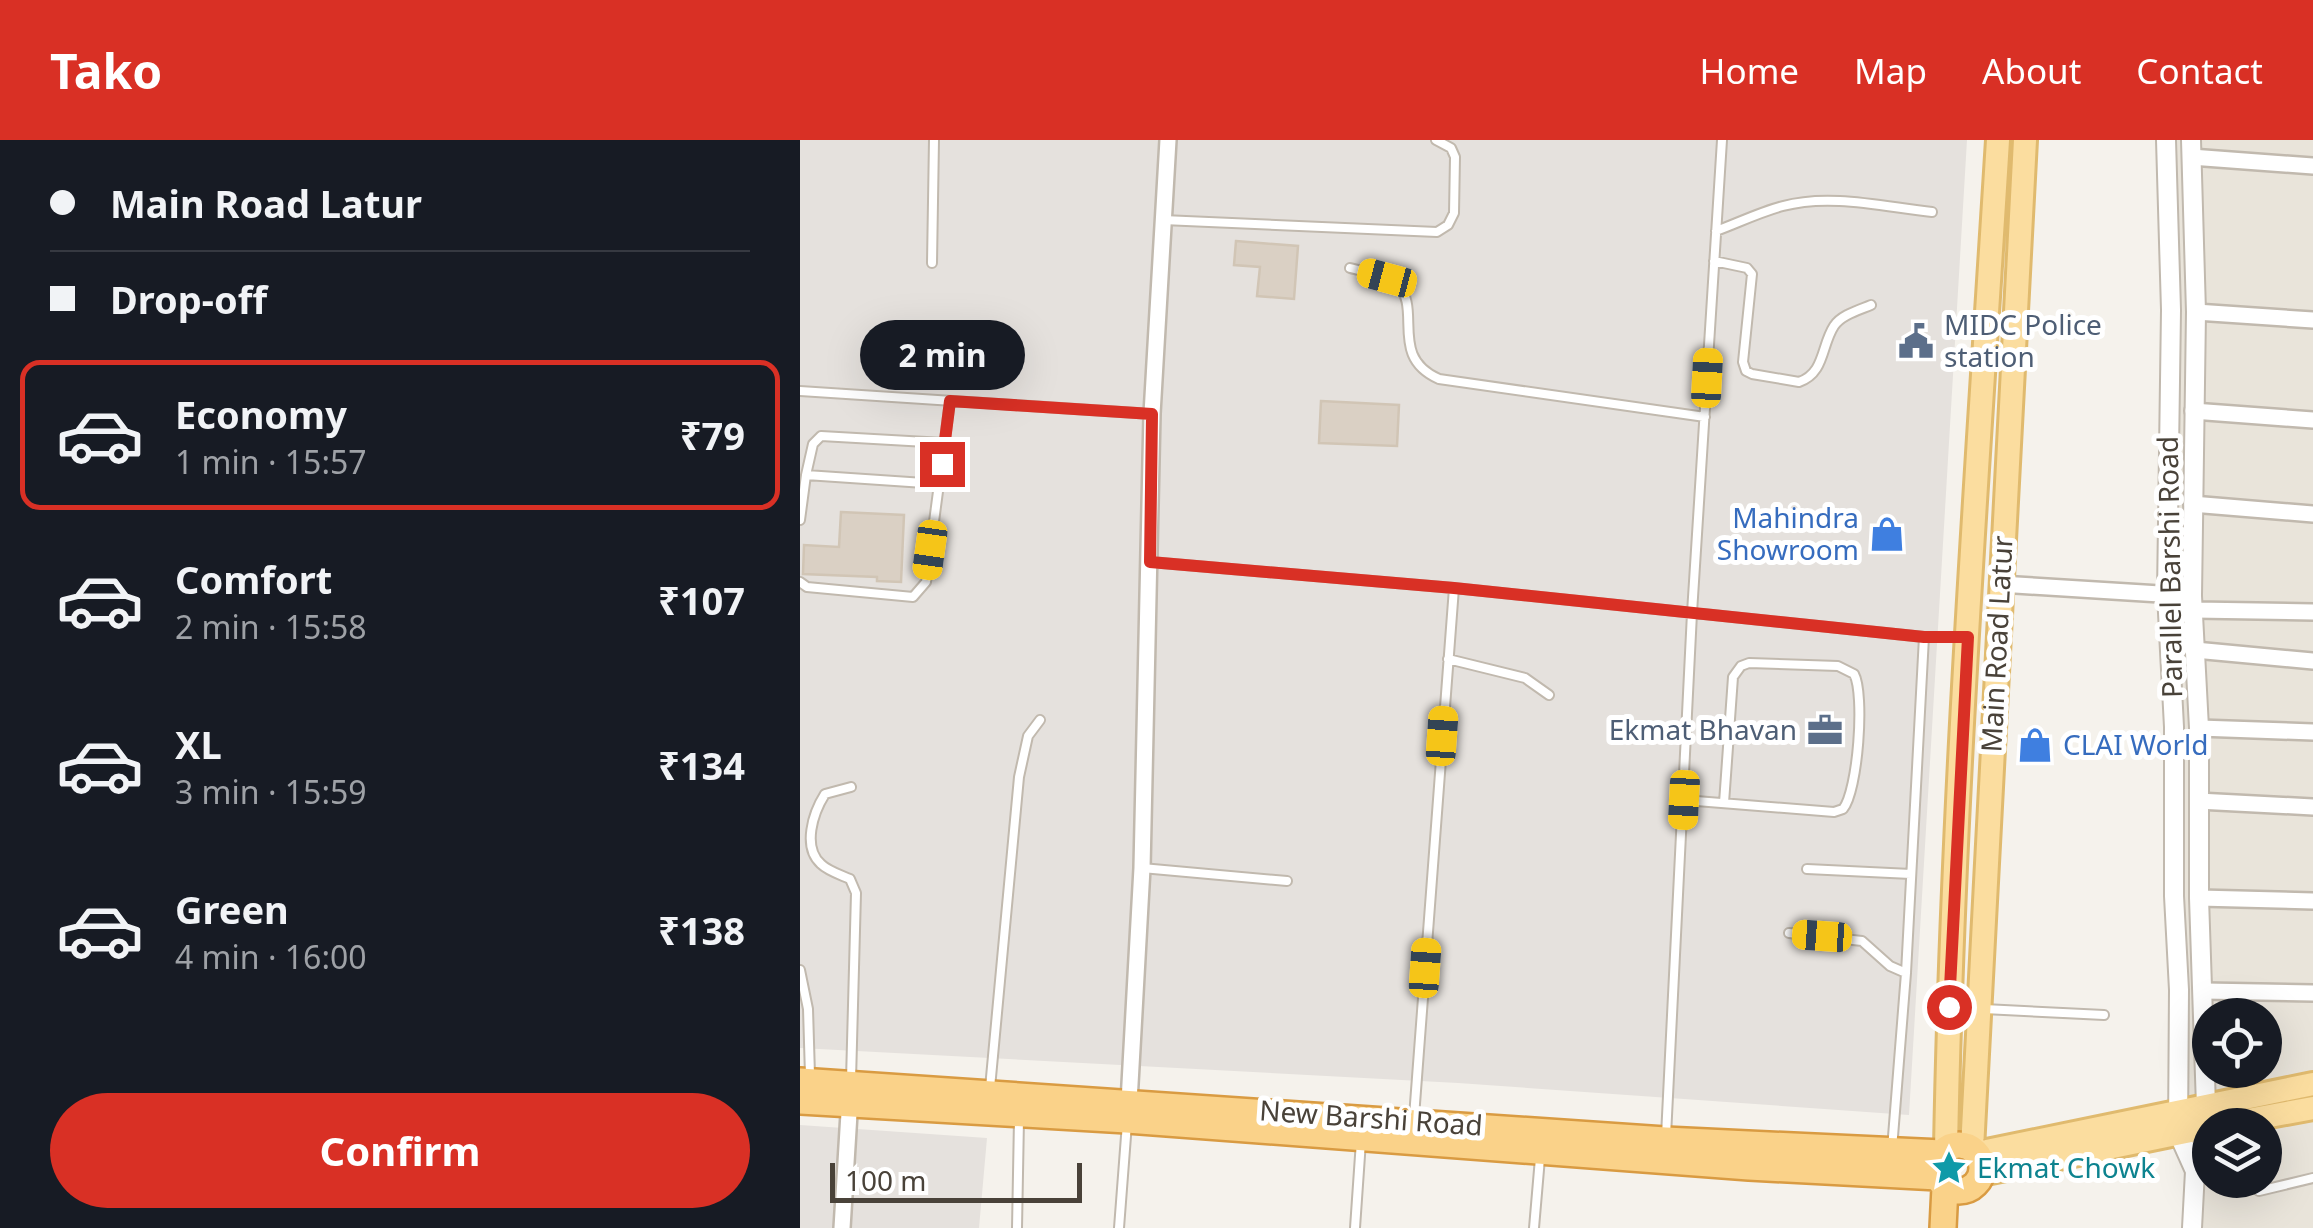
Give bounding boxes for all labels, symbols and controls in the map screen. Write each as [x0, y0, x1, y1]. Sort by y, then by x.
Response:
text: Tako [50, 38, 162, 103]
text: Home [1700, 47, 1799, 94]
text: Map [1854, 47, 1927, 94]
text: About [1982, 47, 2081, 94]
text: Contact [2136, 47, 2263, 94]
text: Main Road Latur [110, 177, 422, 229]
car [1354, 256, 1420, 300]
text: Drop-off [110, 273, 267, 325]
place label: MIDC Police station [1944, 305, 2102, 375]
callout: 2 min [859, 319, 1024, 389]
public building icon: MIDC Police station [1897, 322, 1935, 360]
text: 2 min [898, 333, 987, 376]
car [1690, 347, 1724, 409]
text: Economy [175, 388, 347, 440]
icon: car [55, 390, 145, 480]
text: ₹79 [680, 409, 745, 461]
street label: Parallel Barshi Road [2148, 436, 2190, 698]
text: 1 min · 15:57 [175, 440, 367, 483]
route end [920, 442, 965, 487]
place label: Mahindra Showroom [1717, 498, 1859, 568]
shop icon: Mahindra Showroom [1868, 515, 1906, 553]
car [911, 518, 949, 582]
street label: Main Road Latur [1971, 534, 2021, 753]
text: Comfort [175, 553, 332, 605]
icon: car [55, 555, 145, 645]
text: ₹107 [658, 574, 745, 626]
text: 2 min · 15:58 [175, 605, 367, 648]
car [1425, 705, 1459, 767]
place label: Ekmat Bhavan [1609, 710, 1797, 748]
office icon: Ekmat Bhavan [1806, 711, 1844, 749]
text: XL [175, 718, 222, 770]
icon: car [55, 720, 145, 810]
place label: CLAI World [2063, 725, 2208, 763]
shop icon: CLAI World [2016, 726, 2054, 764]
text: ₹134 [658, 739, 745, 791]
car [1667, 769, 1701, 831]
text: 3 min · 15:59 [175, 770, 367, 813]
text: Green [175, 883, 289, 935]
icon: car [55, 885, 145, 975]
text: ₹138 [658, 904, 745, 956]
car [1791, 919, 1853, 953]
text: 4 min · 16:00 [175, 935, 367, 978]
car [1408, 937, 1442, 999]
route start [1927, 985, 1972, 1030]
map controls [2192, 998, 2282, 1198]
button: locate [2192, 998, 2282, 1088]
street label: New Barshi Road [1258, 1090, 1484, 1144]
button: Confirm [50, 1093, 750, 1208]
button: layers [2192, 1108, 2282, 1198]
place label: Ekmat Chowk [1977, 1148, 2155, 1186]
place icon: Ekmat Chowk [1930, 1149, 1968, 1187]
scale bar [830, 1158, 1082, 1202]
text: 100 m [845, 1161, 927, 1199]

